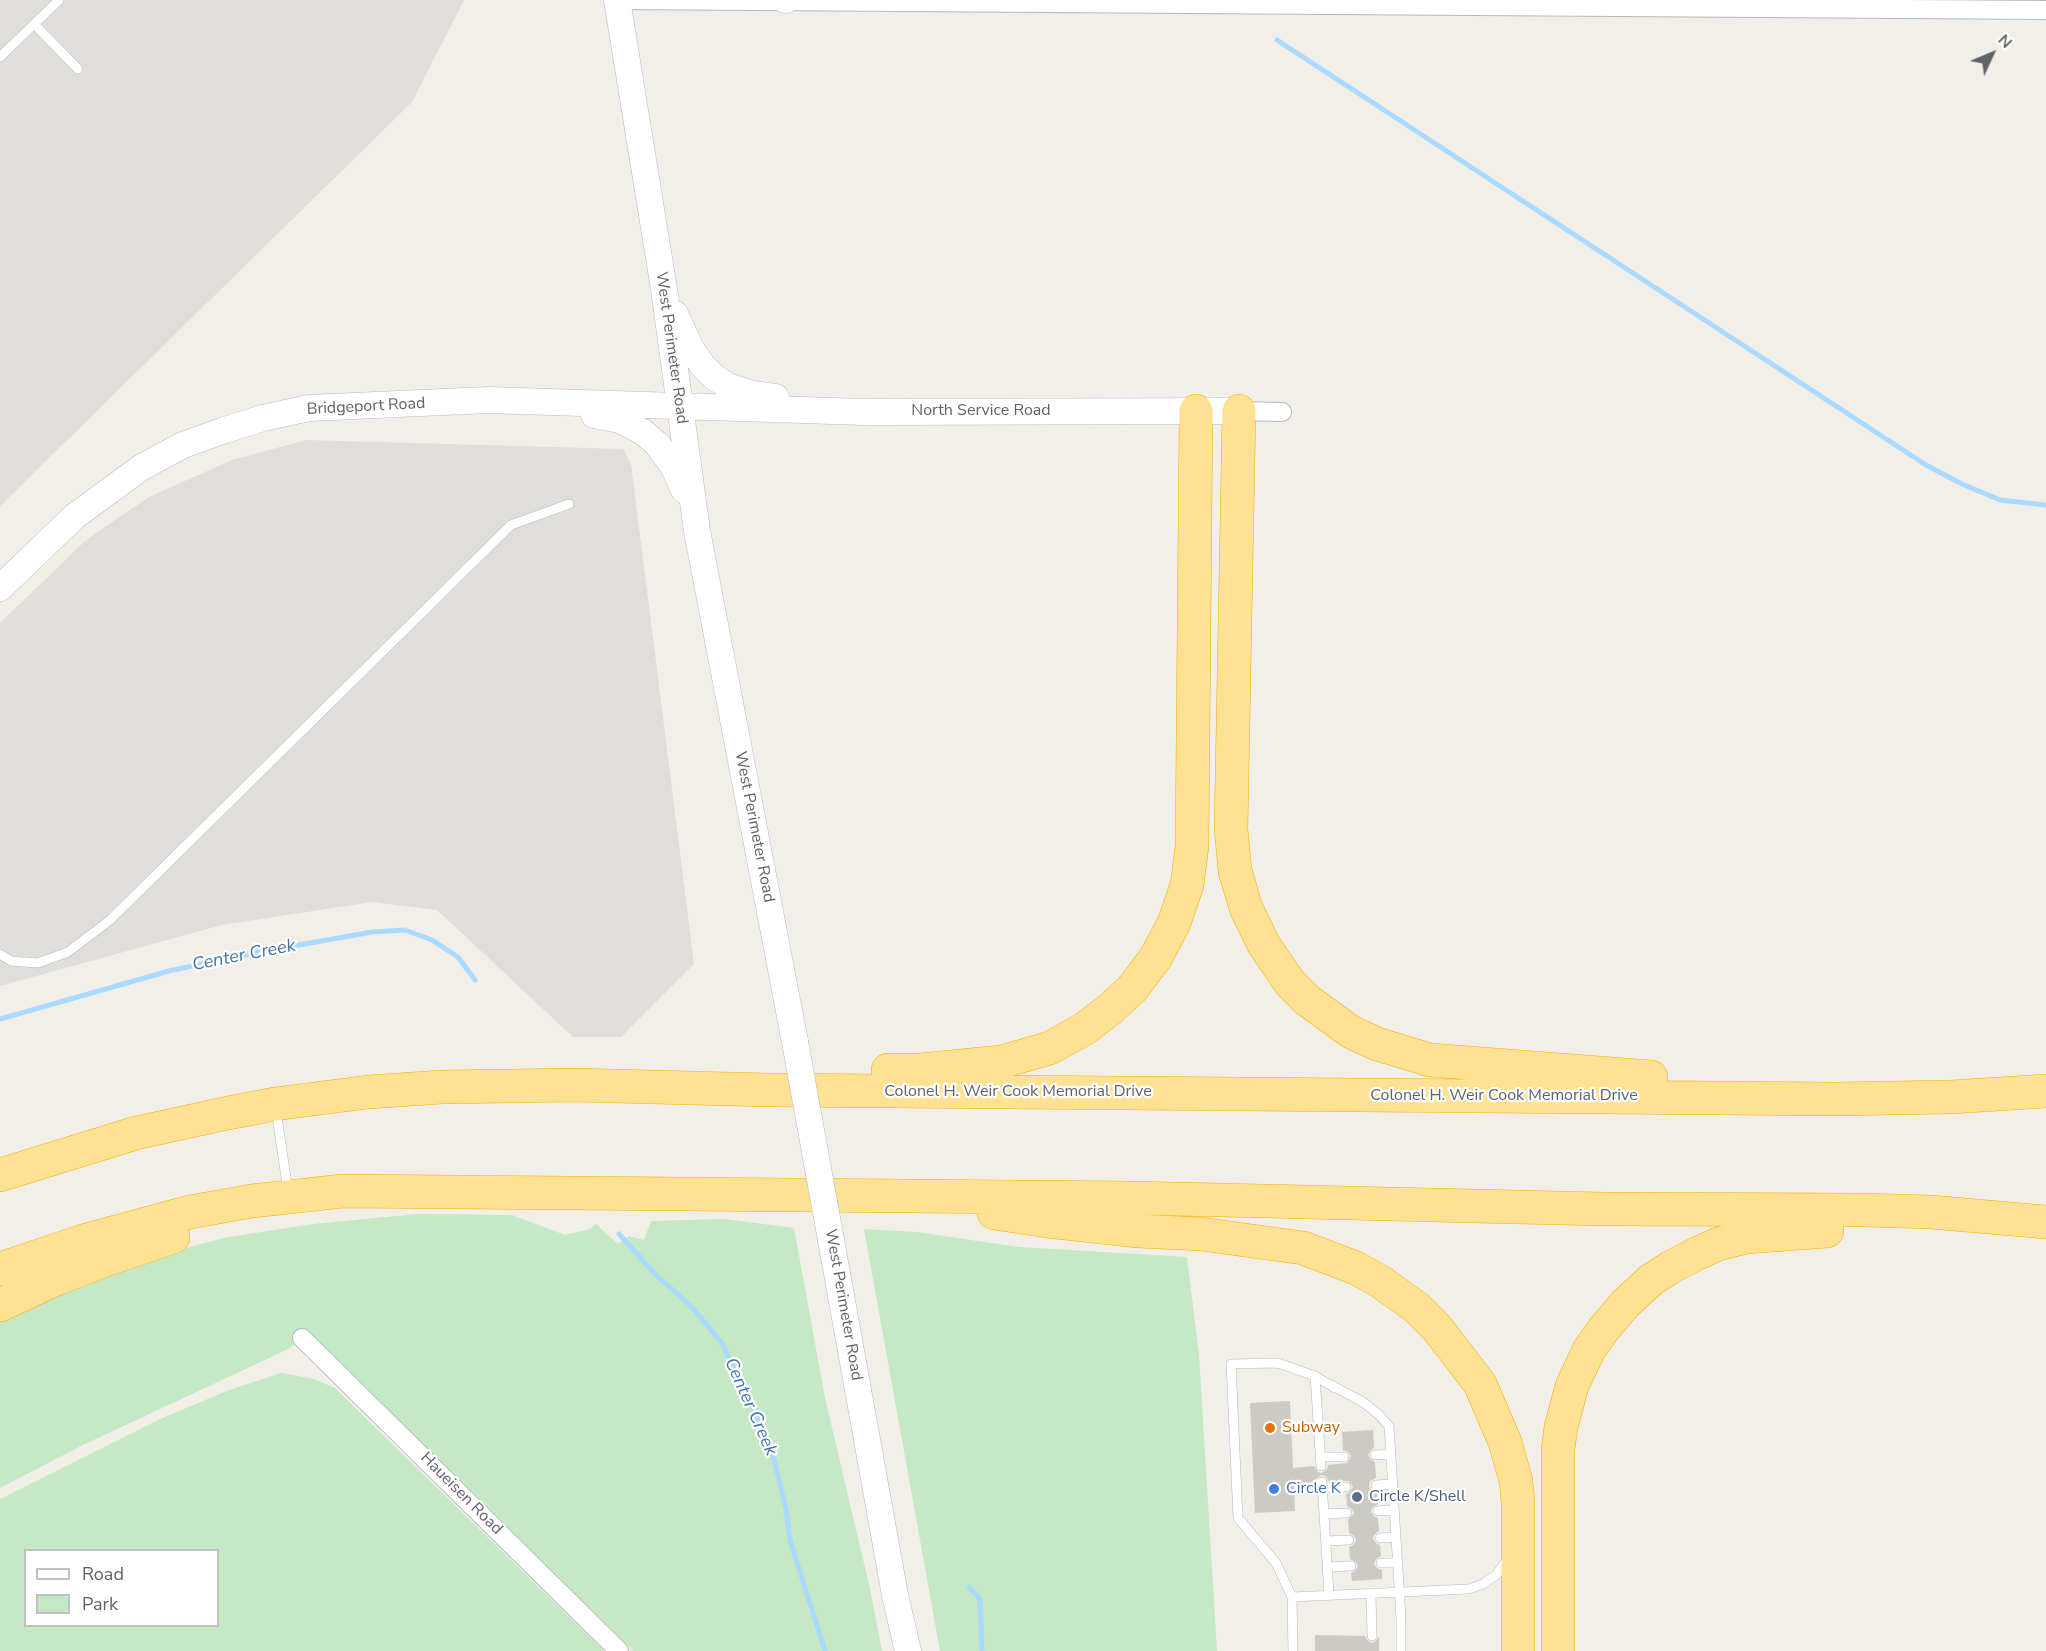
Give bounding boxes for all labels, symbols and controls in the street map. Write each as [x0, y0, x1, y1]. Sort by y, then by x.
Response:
north arrow [1962, 24, 2022, 84]
text: N [1993, 30, 2017, 53]
street label: West Perimeter Road [651, 271, 691, 425]
street label: Bridgeport Road [306, 394, 426, 420]
street label: North Service Road [911, 401, 1051, 421]
street label: West Perimeter Road [730, 750, 778, 904]
water label: Center Creek [191, 935, 297, 977]
street label: Colonel H. Weir Cook Memorial Drive [884, 1082, 1152, 1102]
street label: Colonel H. Weir Cook Memorial Drive [1370, 1086, 1638, 1106]
street label: West Perimeter Road [820, 1228, 866, 1382]
water label: Center Creek [719, 1355, 781, 1459]
place label: Subway [1282, 1418, 1340, 1438]
marker: Subway [1263, 1421, 1277, 1435]
street label: Haueisen Road [416, 1449, 506, 1539]
place label: Circle K [1286, 1479, 1341, 1499]
marker: Circle K [1267, 1482, 1281, 1496]
place label: Circle K/Shell [1369, 1487, 1466, 1507]
marker: Circle K/Shell [1350, 1490, 1364, 1504]
legend [24, 1549, 219, 1627]
text: Road [82, 1562, 124, 1586]
text: Park [82, 1592, 118, 1616]

